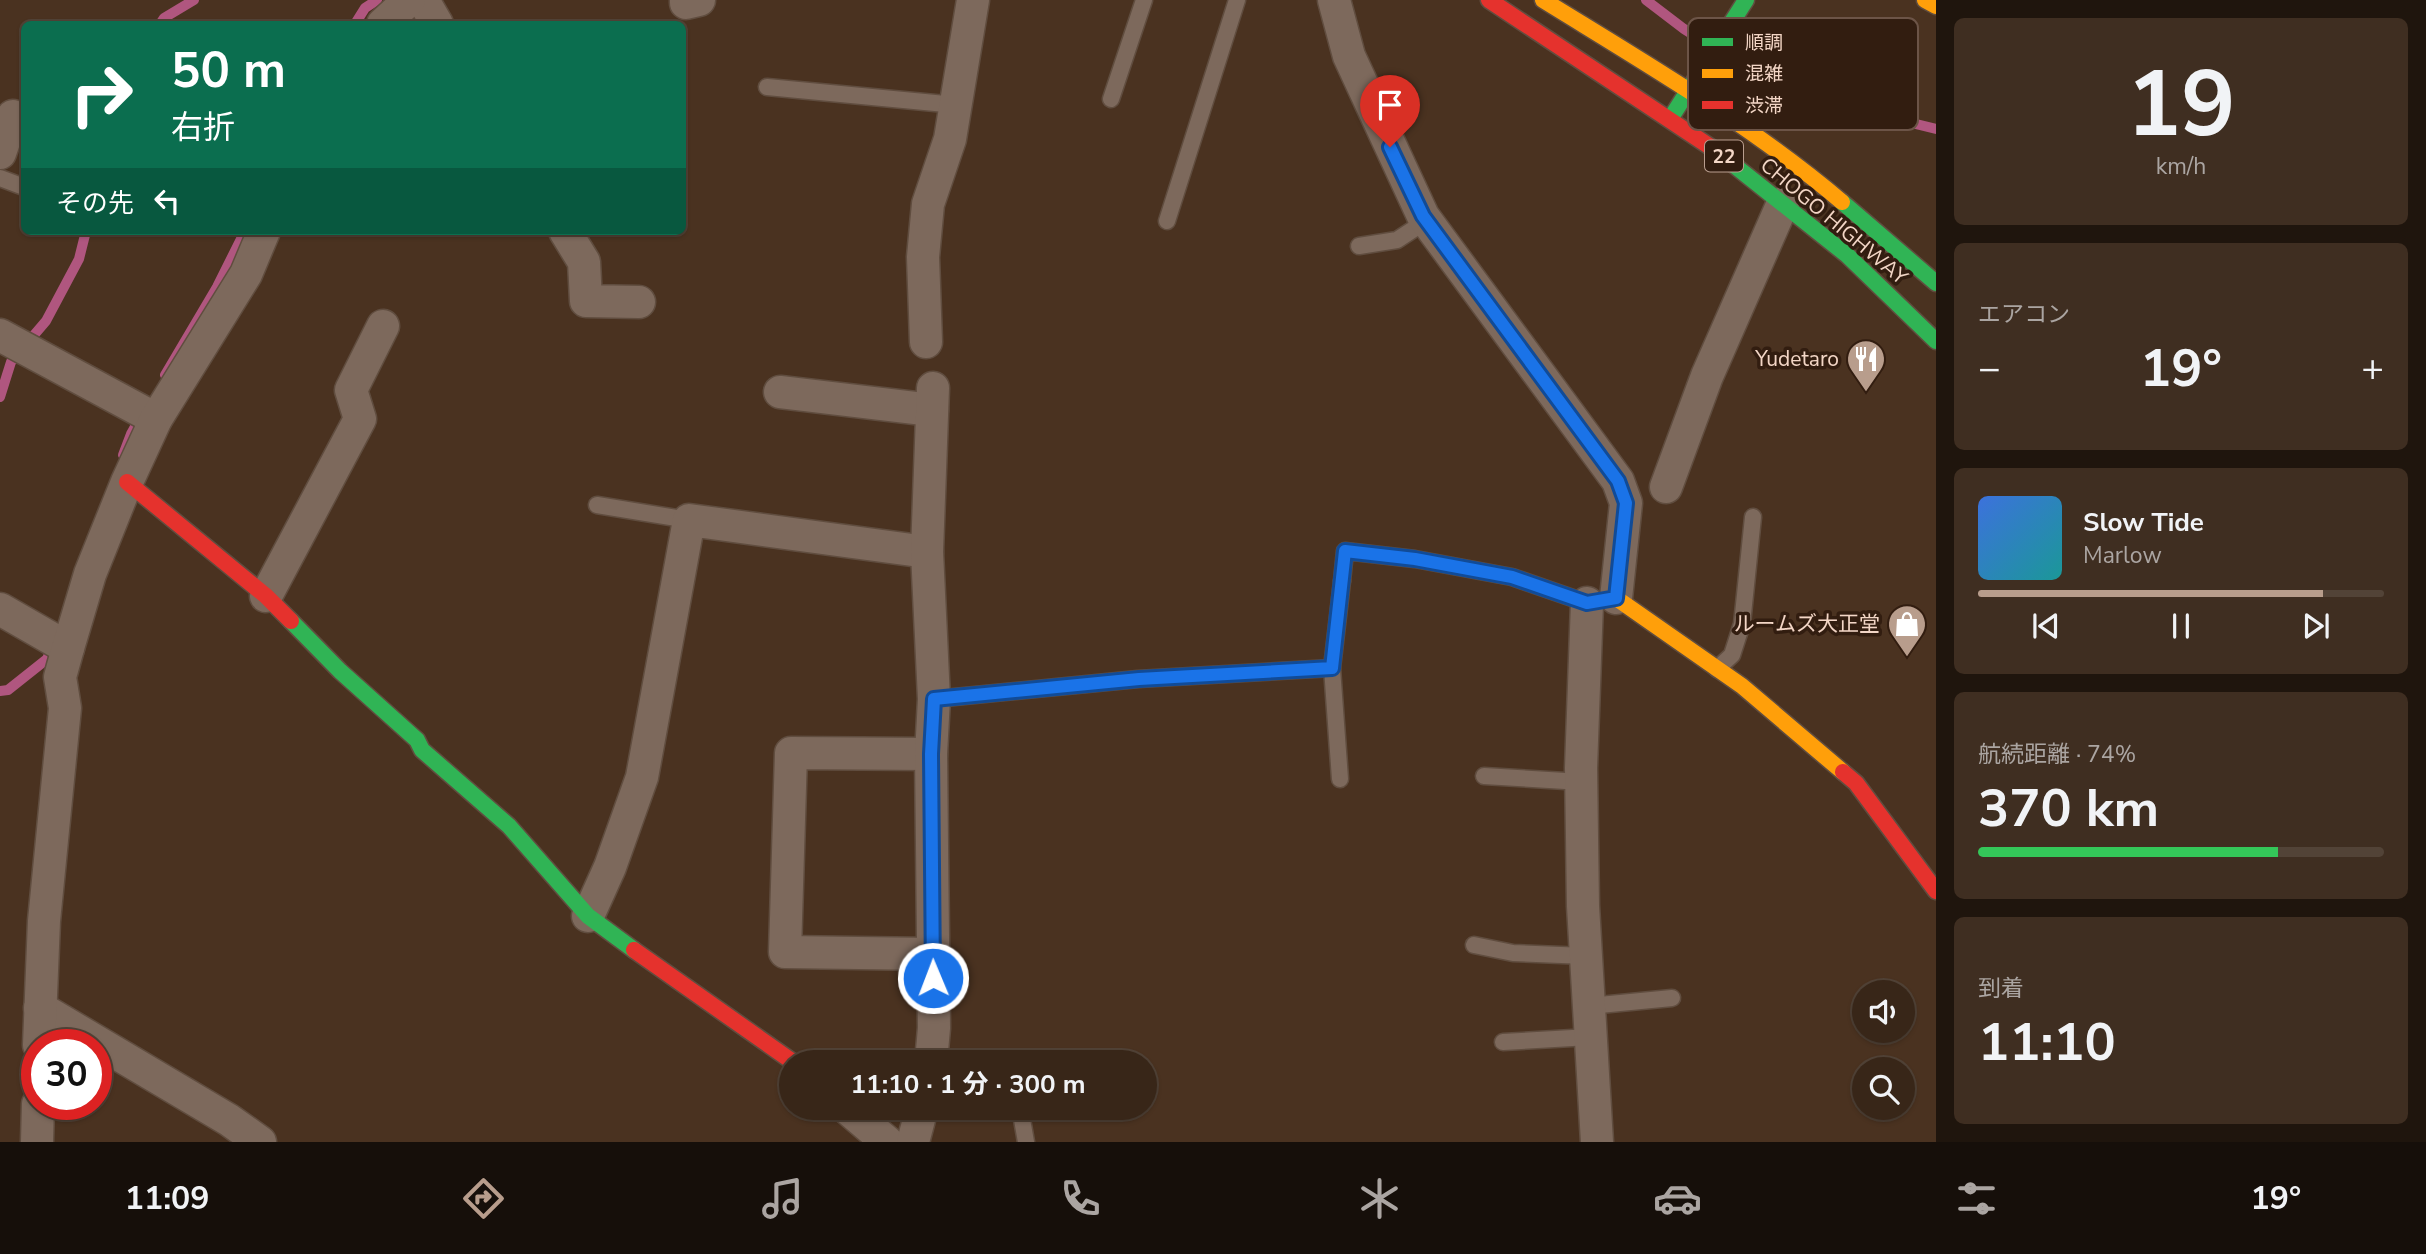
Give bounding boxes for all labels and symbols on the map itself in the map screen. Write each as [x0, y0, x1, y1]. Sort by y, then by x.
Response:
legend [1688, 18, 1918, 130]
text: 順調 [1745, 30, 1783, 56]
text: 混雑 [1745, 61, 1783, 87]
pin [1360, 75, 1420, 147]
text: 渋滞 [1745, 93, 1783, 119]
road number: 22 [1705, 140, 1743, 172]
street label: CHOGO HIGHWAY [1755, 151, 1914, 291]
restaurant icon: Yudetaro [1845, 338, 1887, 393]
place label: Yudetaro [1754, 345, 1839, 373]
shop icon: ルームズ大正堂 [1886, 603, 1928, 658]
place label: ルームズ大正堂 [1734, 610, 1880, 638]
position arrow [896, 941, 970, 1015]
speed limit sign: 30 [21, 1029, 112, 1120]

